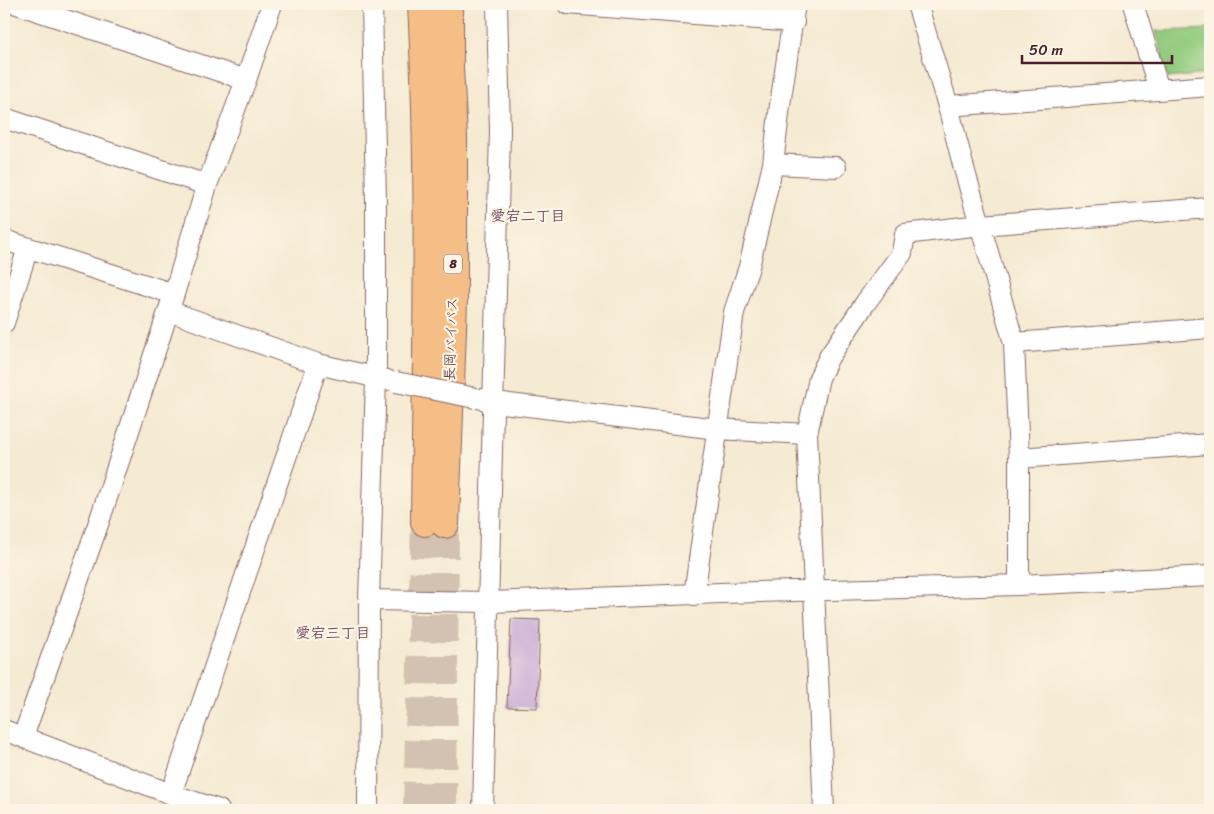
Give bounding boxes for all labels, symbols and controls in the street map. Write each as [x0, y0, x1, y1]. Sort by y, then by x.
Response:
scale bar [1022, 32, 1172, 64]
text: 50 m [1029, 37, 1064, 63]
district label: 愛宕二丁目 [490, 203, 566, 229]
road number: 8 [444, 254, 462, 274]
street label: 長岡バイパス [437, 297, 465, 381]
district label: 愛宕三丁目 [295, 620, 371, 646]

